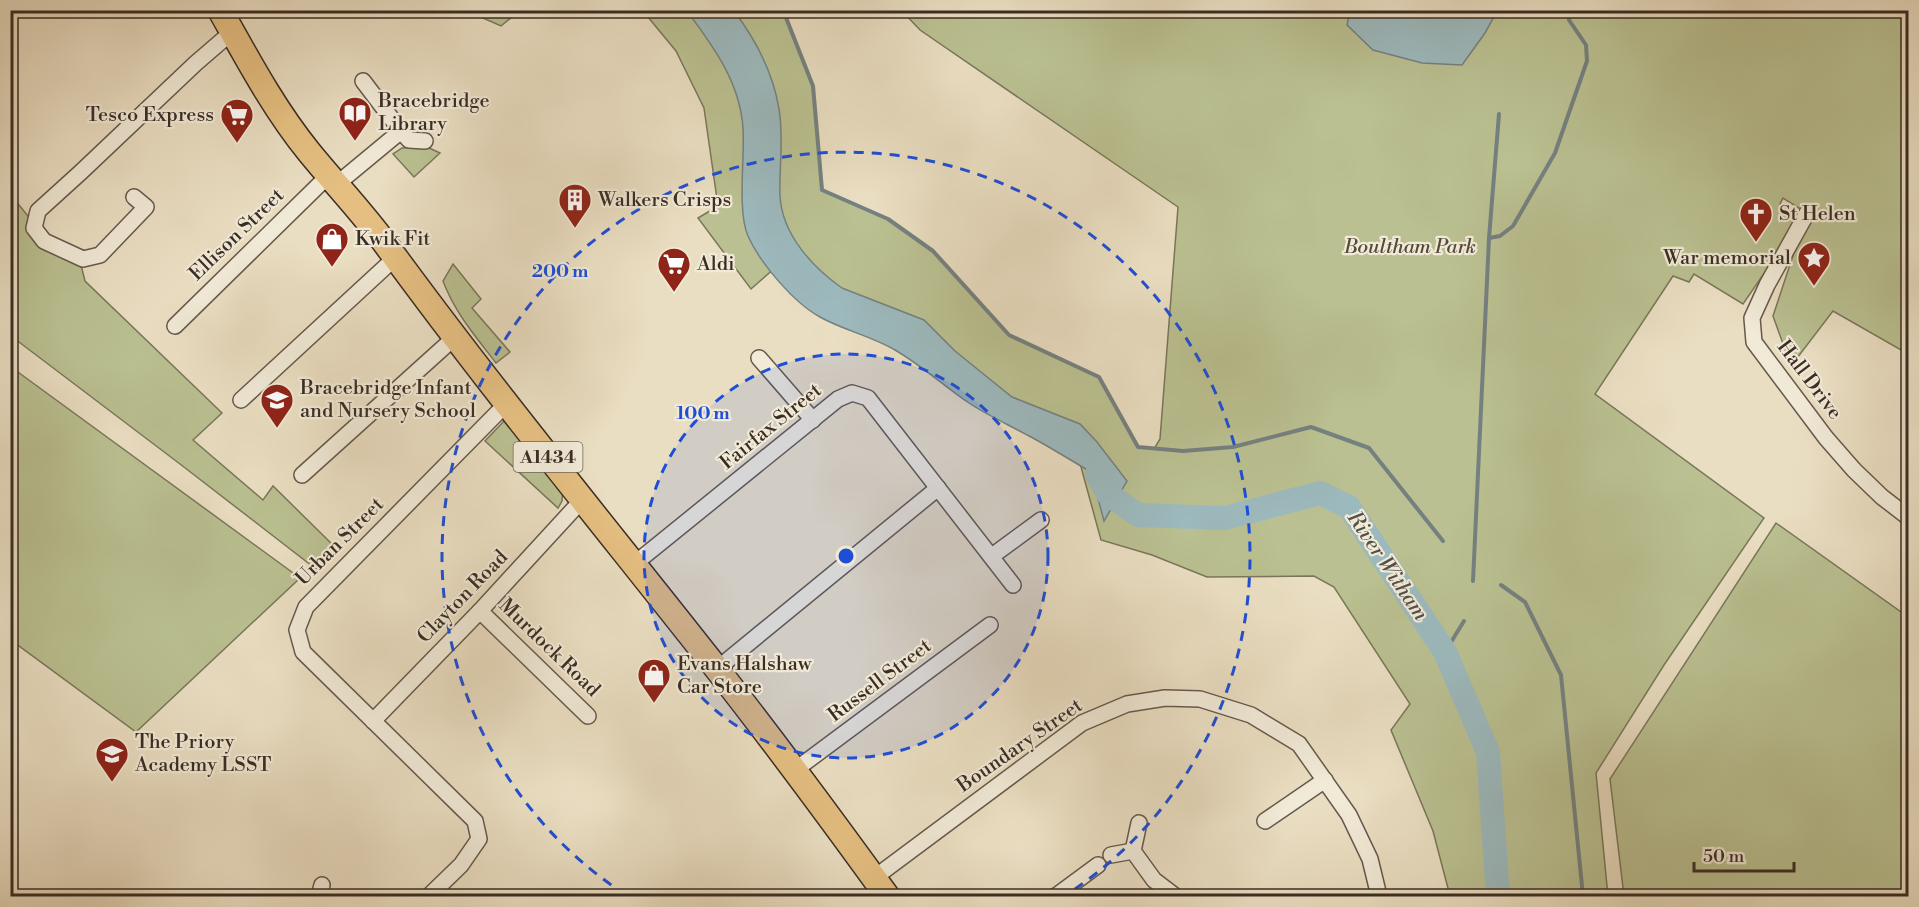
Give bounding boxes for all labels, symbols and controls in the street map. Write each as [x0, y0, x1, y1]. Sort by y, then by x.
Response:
place label: Bracebridge Library [377, 89, 490, 137]
library icon: Bracebridge Library [337, 95, 373, 142]
supermarket icon: Tesco Express [219, 97, 255, 144]
place label: Tesco Express [86, 103, 214, 128]
building icon: Walkers Crisps [557, 182, 593, 229]
street label: Ellison Street [184, 183, 290, 287]
place label: Walkers Crisps [597, 188, 731, 213]
church icon: St Helen [1738, 196, 1774, 243]
place label: St Helen [1779, 202, 1856, 227]
shop icon: Kwik Fit [314, 221, 350, 268]
place label: Kwik Fit [355, 227, 430, 252]
park label: Boultham Park [1343, 235, 1476, 260]
place icon: War memorial [1796, 240, 1832, 287]
supermarket icon: Aldi [656, 246, 692, 293]
place label: War memorial [1662, 246, 1791, 271]
place label: Aldi [696, 252, 735, 277]
text: 200 m [532, 260, 589, 283]
street label: Hall Drive [1771, 335, 1847, 425]
place label: Bracebridge Infant and Nursery School [299, 376, 476, 424]
street label: Fairfax Street [715, 378, 827, 476]
school or university icon: Bracebridge Infant and Nursery School [259, 382, 295, 429]
text: 100 m [676, 402, 730, 425]
road number: A1434 [514, 442, 582, 472]
street label: Urban Street [291, 493, 389, 591]
water label: River Witham [1340, 505, 1434, 627]
street label: Clayton Road [412, 545, 514, 649]
centre of rings [836, 546, 856, 566]
street label: Murdock Road [493, 593, 605, 703]
street label: Russell Street [823, 634, 937, 728]
place label: Evans Halshaw Car Store [677, 652, 813, 700]
shop icon: Evans Halshaw Car Store [636, 657, 672, 704]
street label: Boundary Street [952, 693, 1088, 799]
place label: The Priory Academy LSST [134, 730, 271, 778]
school or university icon: The Priory Academy LSST [94, 736, 130, 783]
scale bar [1694, 835, 1794, 873]
text: 50 m [1703, 845, 1745, 868]

